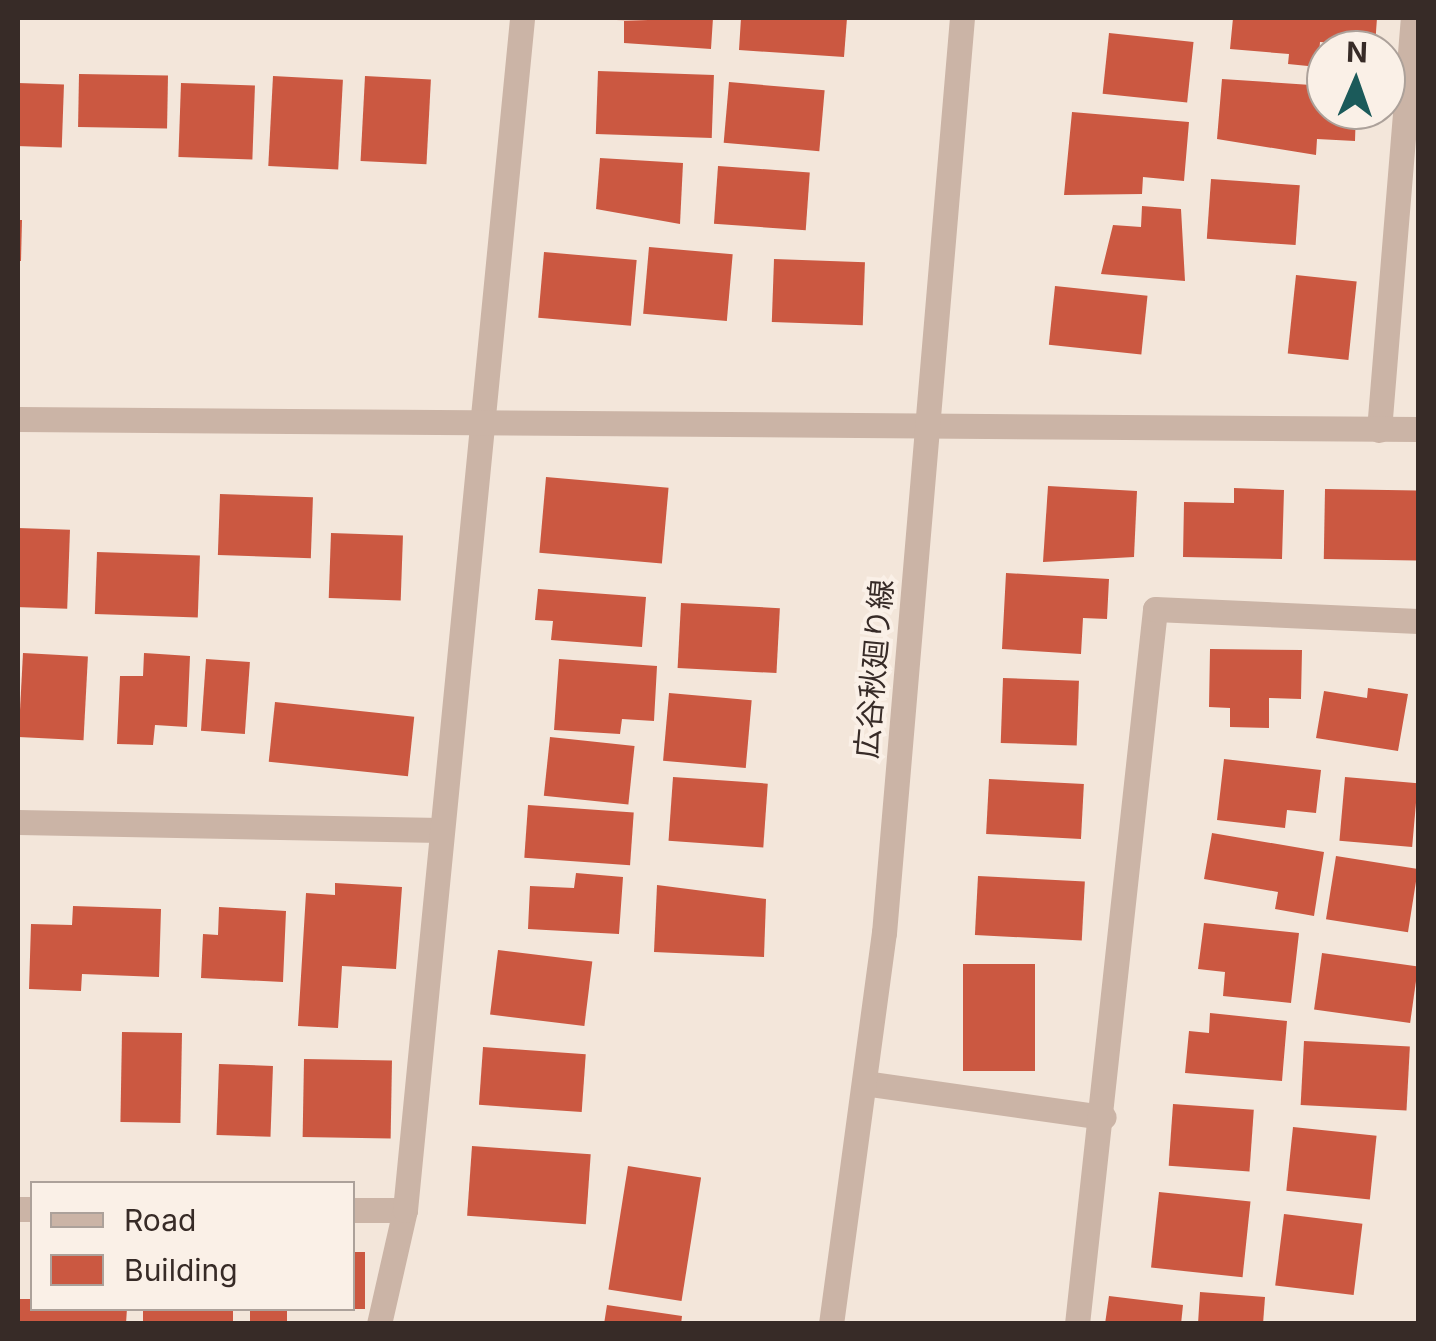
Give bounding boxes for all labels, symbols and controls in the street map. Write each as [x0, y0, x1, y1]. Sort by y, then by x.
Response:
north arrow [1306, 30, 1406, 130]
text: N [1346, 35, 1368, 69]
street label: 広谷秋廻り線 [848, 578, 900, 760]
legend [30, 1181, 355, 1311]
text: Road [124, 1202, 196, 1238]
text: Building [124, 1252, 238, 1288]

